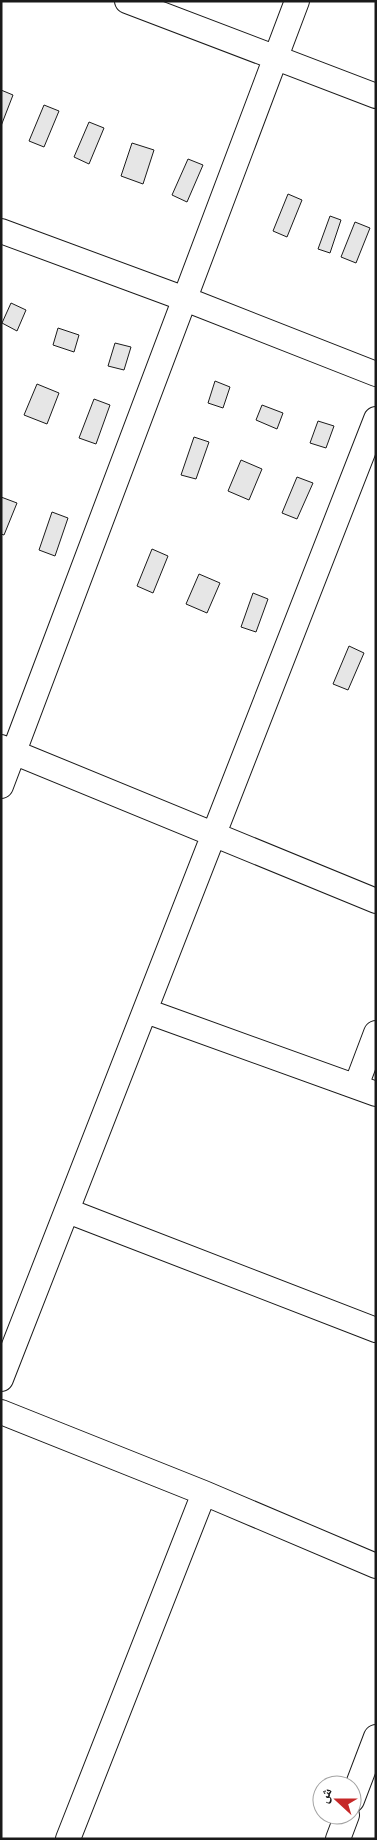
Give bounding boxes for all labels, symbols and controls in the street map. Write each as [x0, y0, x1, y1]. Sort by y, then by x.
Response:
north arrow [312, 1775, 362, 1825]
text: ش [313, 1785, 336, 1806]

